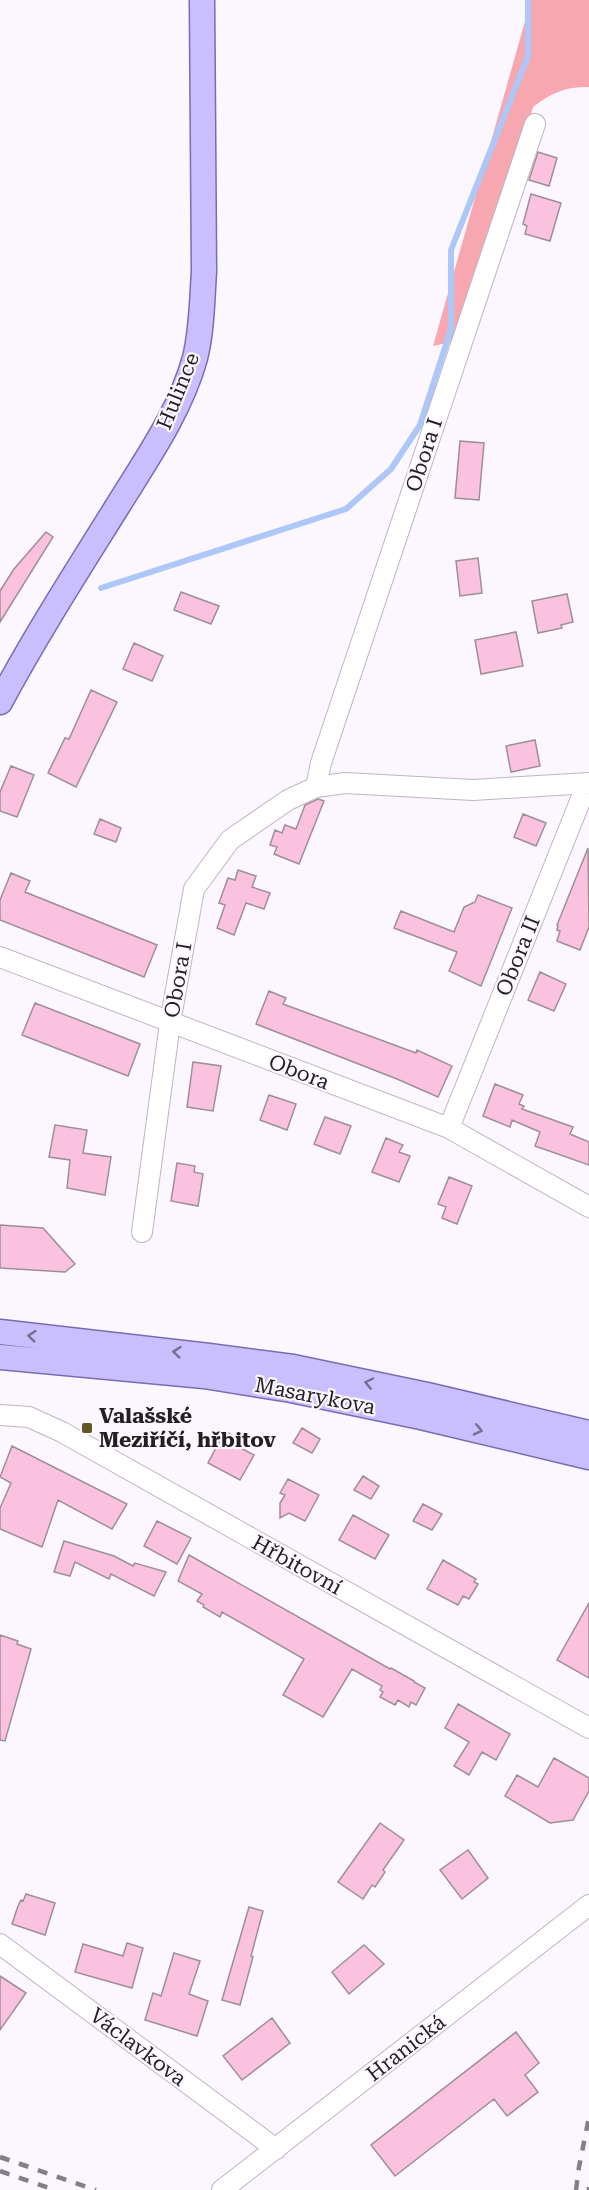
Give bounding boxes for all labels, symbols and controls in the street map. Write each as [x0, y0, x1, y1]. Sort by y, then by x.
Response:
street label: Hulince [152, 349, 204, 433]
street label: Obora I [401, 415, 447, 495]
street label: Obora II [491, 913, 545, 999]
street label: Obora I [160, 940, 196, 1020]
street label: Obora [265, 1050, 333, 1095]
one-way arrow [27, 1330, 36, 1343]
one-way arrow [172, 1346, 182, 1359]
street label: Masarykova [253, 1373, 378, 1420]
one-way arrow [365, 1377, 375, 1390]
place label: Valašské Meziříčí, hřbitov [99, 1404, 276, 1452]
marker: Valašské Meziříčí, hřbitov [80, 1421, 94, 1435]
one-way arrow [473, 1423, 483, 1436]
street label: Hřbitovní [248, 1530, 346, 1600]
street label: Václavkova [85, 2003, 191, 2091]
street label: Hranická [362, 2009, 451, 2086]

